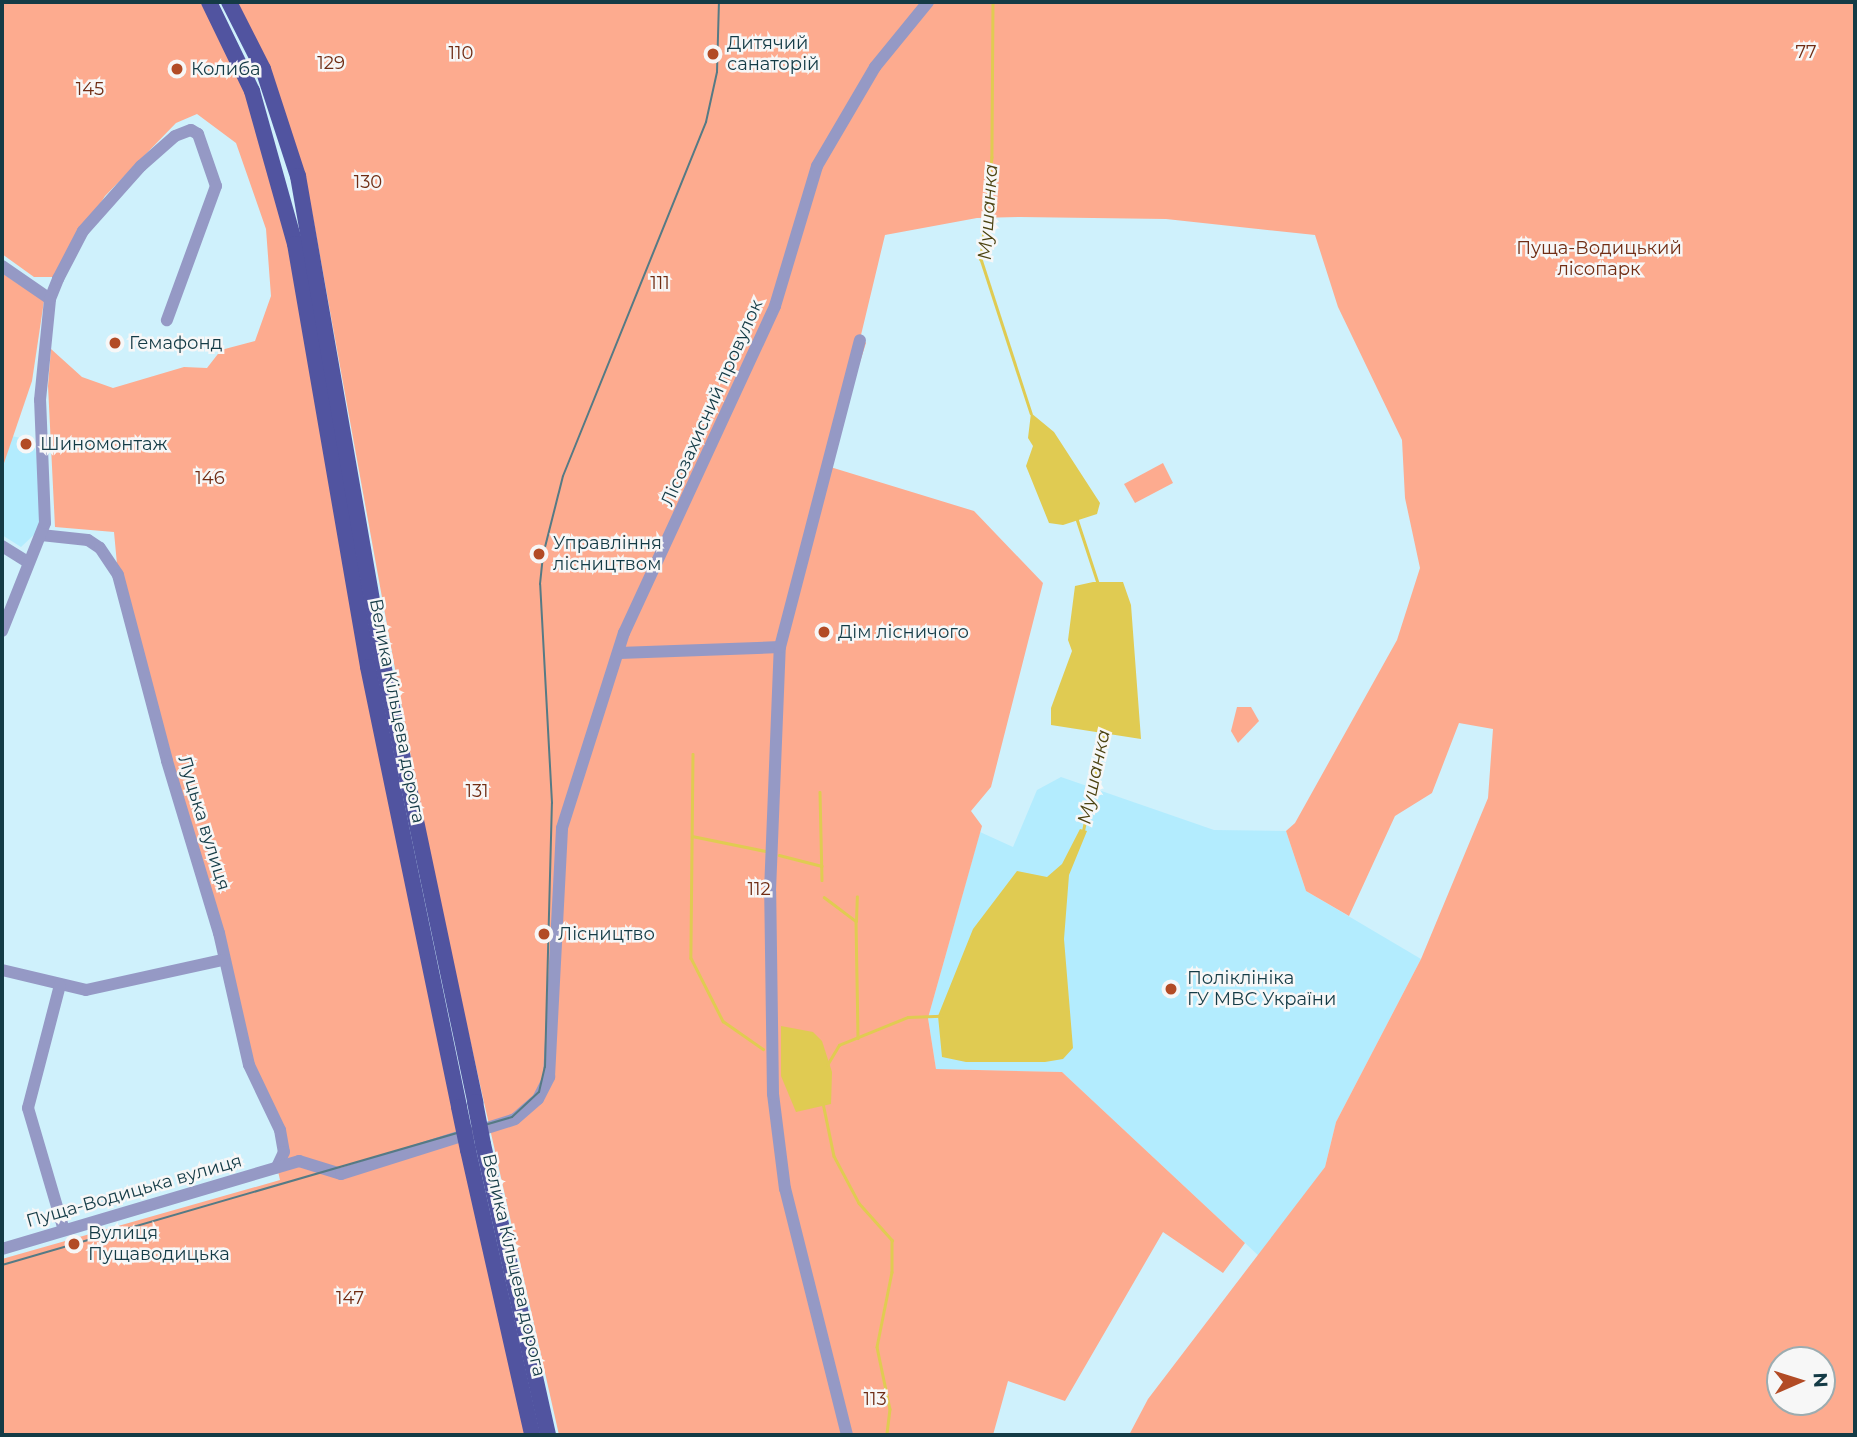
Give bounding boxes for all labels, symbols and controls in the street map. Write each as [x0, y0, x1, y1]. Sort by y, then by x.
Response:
place label: Дитячий санаторій [727, 33, 819, 76]
park label: 77 [1795, 41, 1817, 63]
park label: 110 [449, 42, 473, 64]
marker: Дитячий санаторій [705, 46, 721, 62]
park label: 129 [317, 52, 345, 74]
place label: Колиба [191, 58, 261, 80]
marker: Колиба [169, 61, 185, 77]
park label: 145 [76, 78, 104, 100]
water label: Мушанка [973, 163, 1003, 261]
park label: 130 [354, 171, 382, 193]
park label: Пуща-Водицький лісопарк [1516, 238, 1682, 280]
park label: 111 [650, 272, 670, 294]
street label: Лісозахисний провулок [657, 296, 767, 510]
place label: Гемафонд [129, 332, 222, 354]
marker: Гемафонд [107, 335, 123, 351]
place label: Шиномонтаж [40, 433, 167, 455]
marker: Шиномонтаж [18, 436, 34, 452]
park label: 146 [195, 467, 225, 489]
place label: Управління лісництвом [553, 533, 662, 576]
marker: Управління лісництвом [531, 546, 547, 562]
street label: Велика Кільцева дорога [365, 597, 429, 825]
place label: Дім лісничого [838, 621, 969, 643]
marker: Дім лісничого [816, 624, 832, 640]
water label: Мушанка [1073, 728, 1115, 826]
street label: Луцька вулиця [173, 753, 235, 893]
park label: 131 [465, 780, 489, 802]
park label: 112 [747, 878, 771, 900]
place label: Лісництво [558, 923, 655, 945]
marker: Лісництво [536, 926, 552, 942]
place label: Поліклініка ГУ МВС України [1187, 968, 1336, 1010]
marker: Поліклініка ГУ МВС України [1161, 979, 1181, 999]
street label: Пуща-Водицька вулиця [24, 1150, 244, 1232]
street label: Велика Кільцева дорога [478, 1151, 550, 1379]
place label: Вулиця Пущаводицька [88, 1223, 230, 1266]
marker: Вулиця Пущаводицька [66, 1236, 82, 1252]
park label: 147 [336, 1287, 364, 1309]
north arrow [1766, 1346, 1836, 1416]
text: N [1809, 1372, 1832, 1388]
park label: 113 [863, 1388, 887, 1410]

